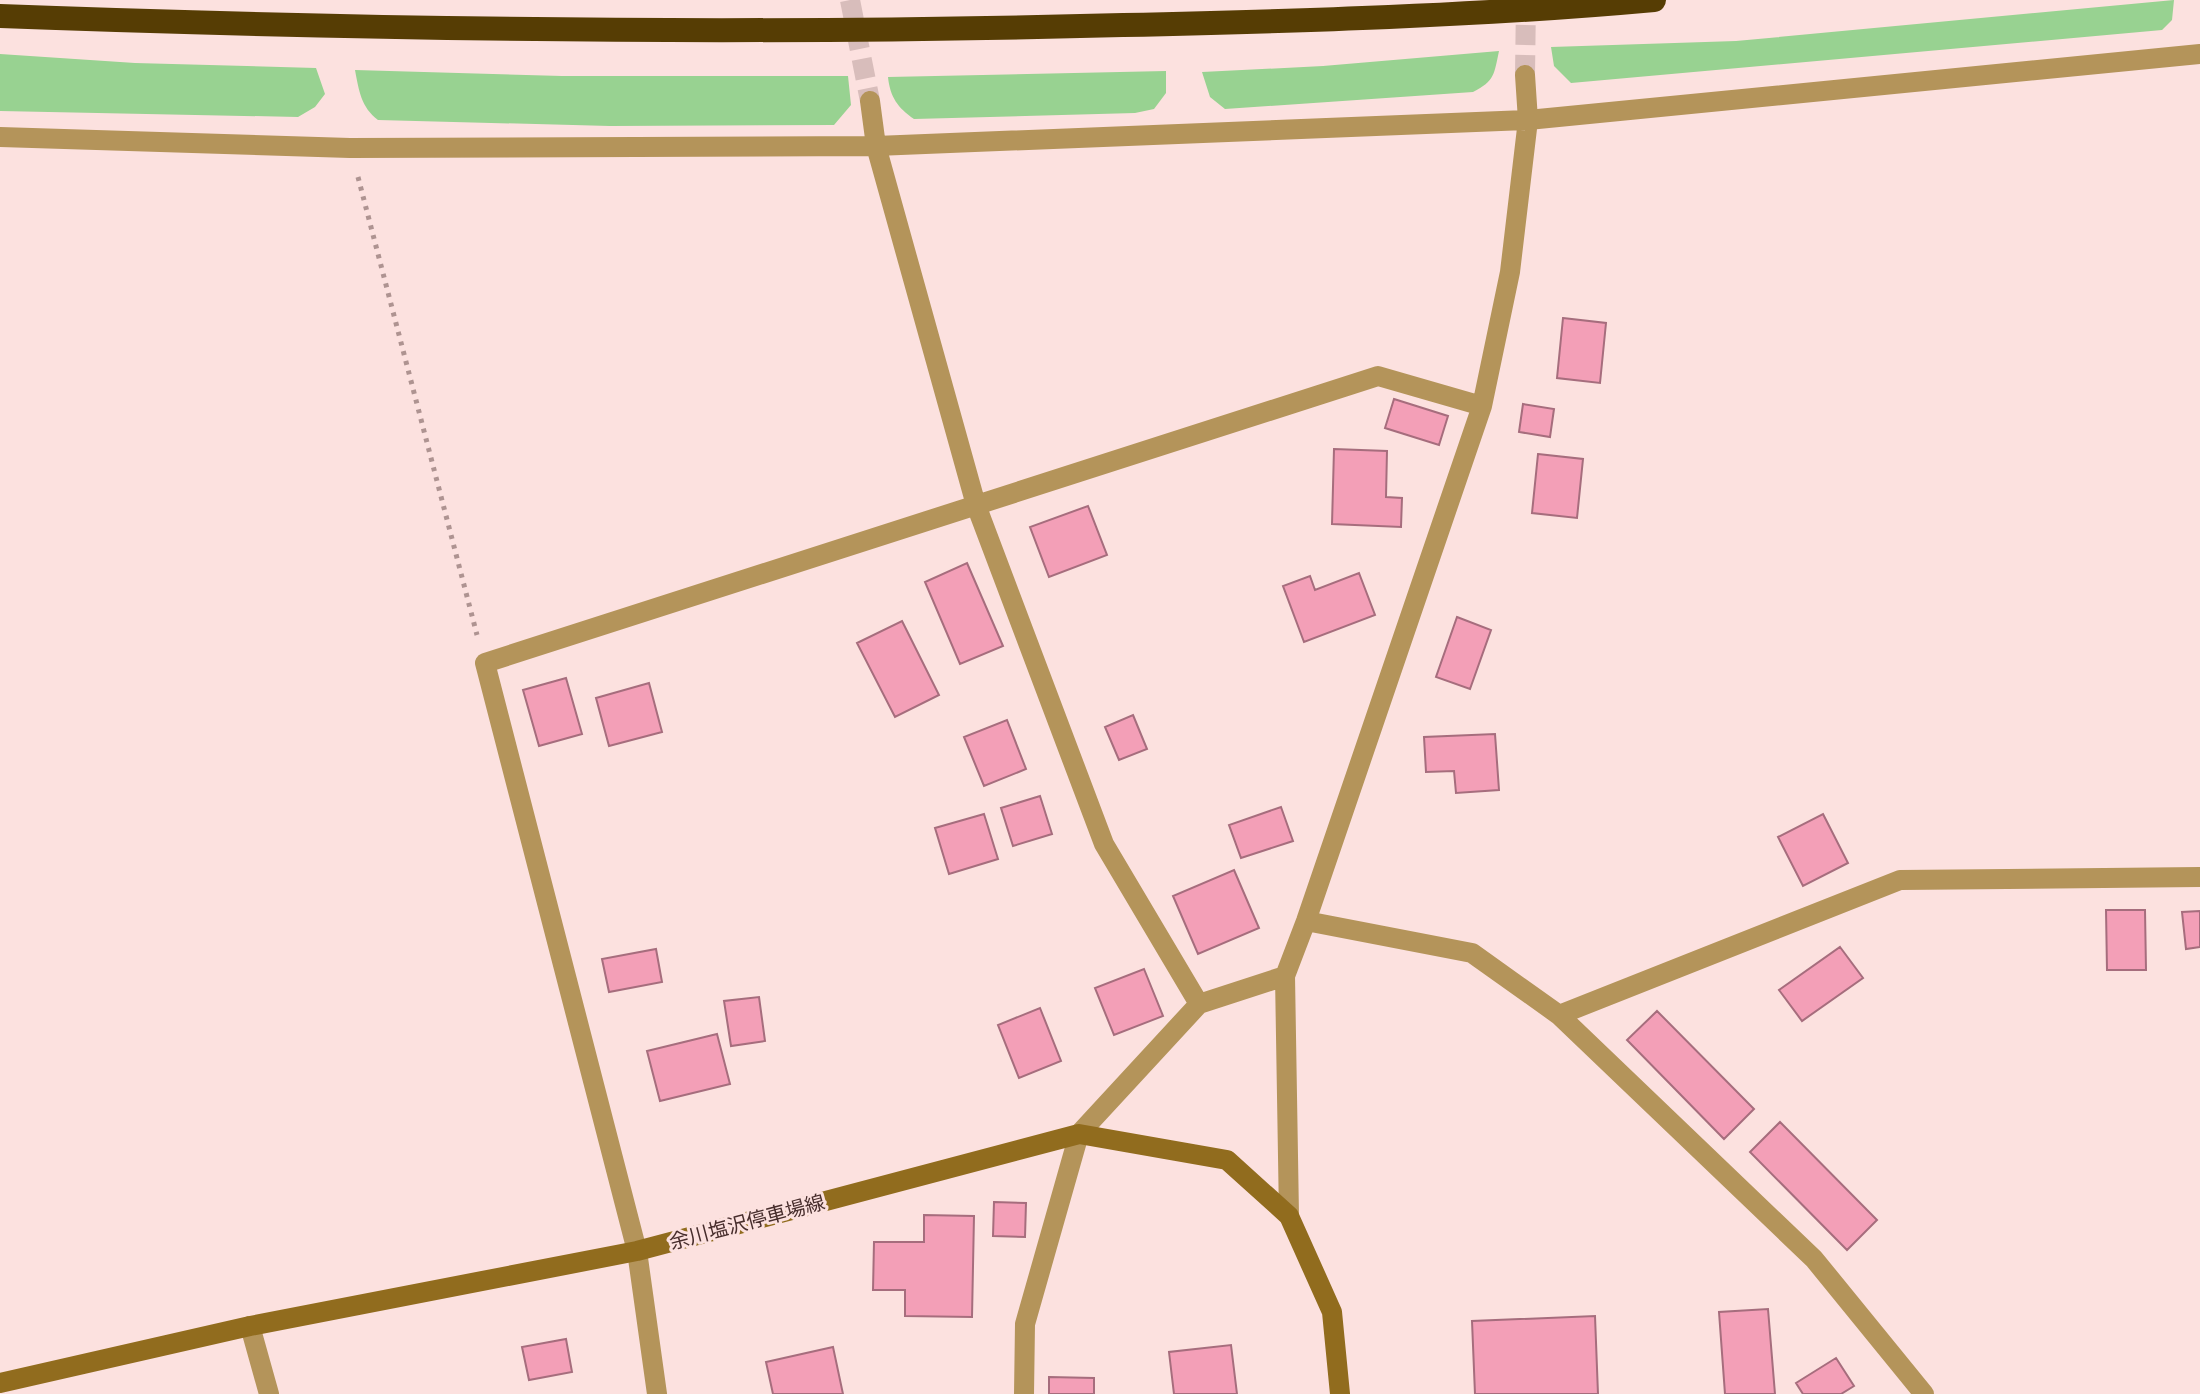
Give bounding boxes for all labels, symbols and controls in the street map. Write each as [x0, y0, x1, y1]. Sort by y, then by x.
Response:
street label: 余川塩沢停車場線 [666, 1189, 827, 1253]

